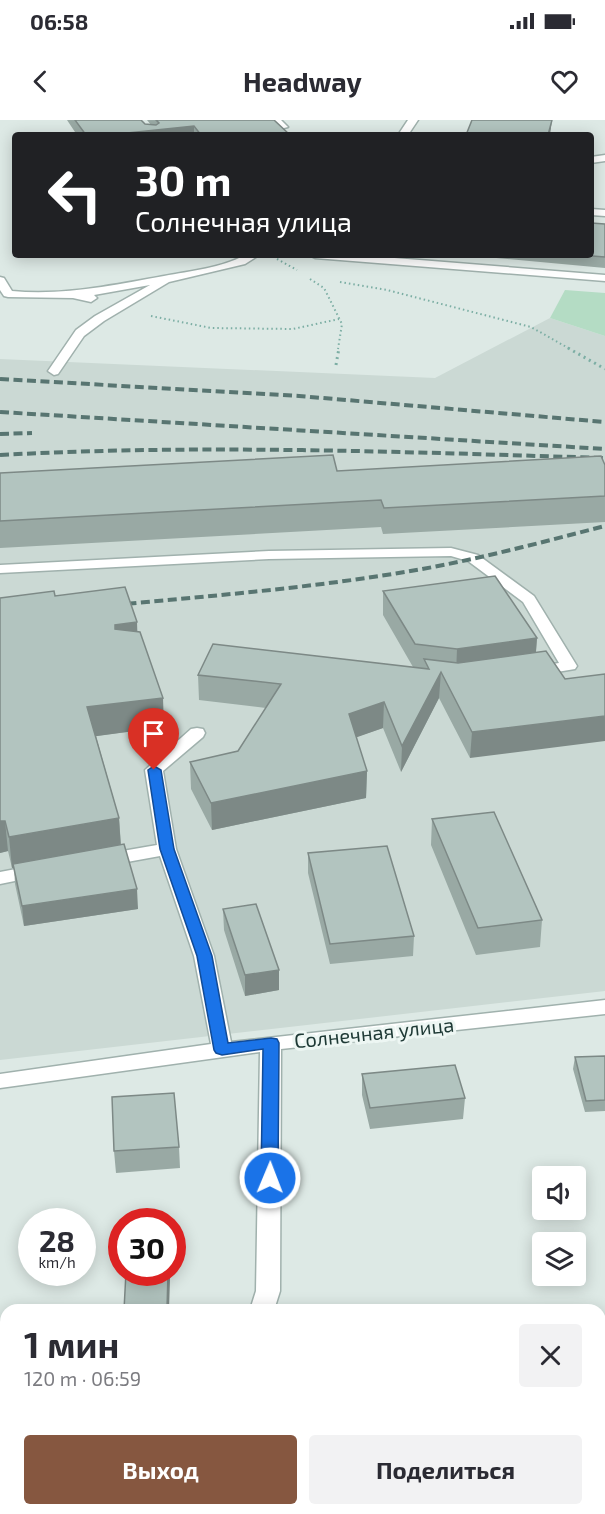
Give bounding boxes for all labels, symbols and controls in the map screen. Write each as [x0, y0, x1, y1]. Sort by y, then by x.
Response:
text: 06:58 [30, 8, 88, 34]
icon: back [24, 65, 57, 98]
text: Headway [243, 65, 362, 97]
icon: heart [548, 65, 581, 98]
text: 30 m [135, 154, 231, 204]
icon: left [36, 156, 114, 234]
text: Солнечная улица [135, 205, 352, 237]
pin [128, 708, 179, 770]
icon: arrive [137, 717, 170, 750]
street label: Солнечная улица [293, 1012, 455, 1053]
position arrow [238, 1146, 302, 1210]
map controls [532, 1166, 586, 1286]
button: sound [532, 1166, 586, 1220]
speed limit sign: 30 [108, 1208, 186, 1286]
text: 28 [39, 1222, 75, 1258]
button: layers [532, 1232, 586, 1286]
text: km/h [38, 1253, 76, 1271]
text: 1 мин [24, 1322, 119, 1365]
button: close [519, 1324, 582, 1387]
text: 120 m · 06:59 [24, 1366, 141, 1390]
button: Выход [24, 1435, 297, 1504]
button: Поделиться [309, 1435, 582, 1504]

